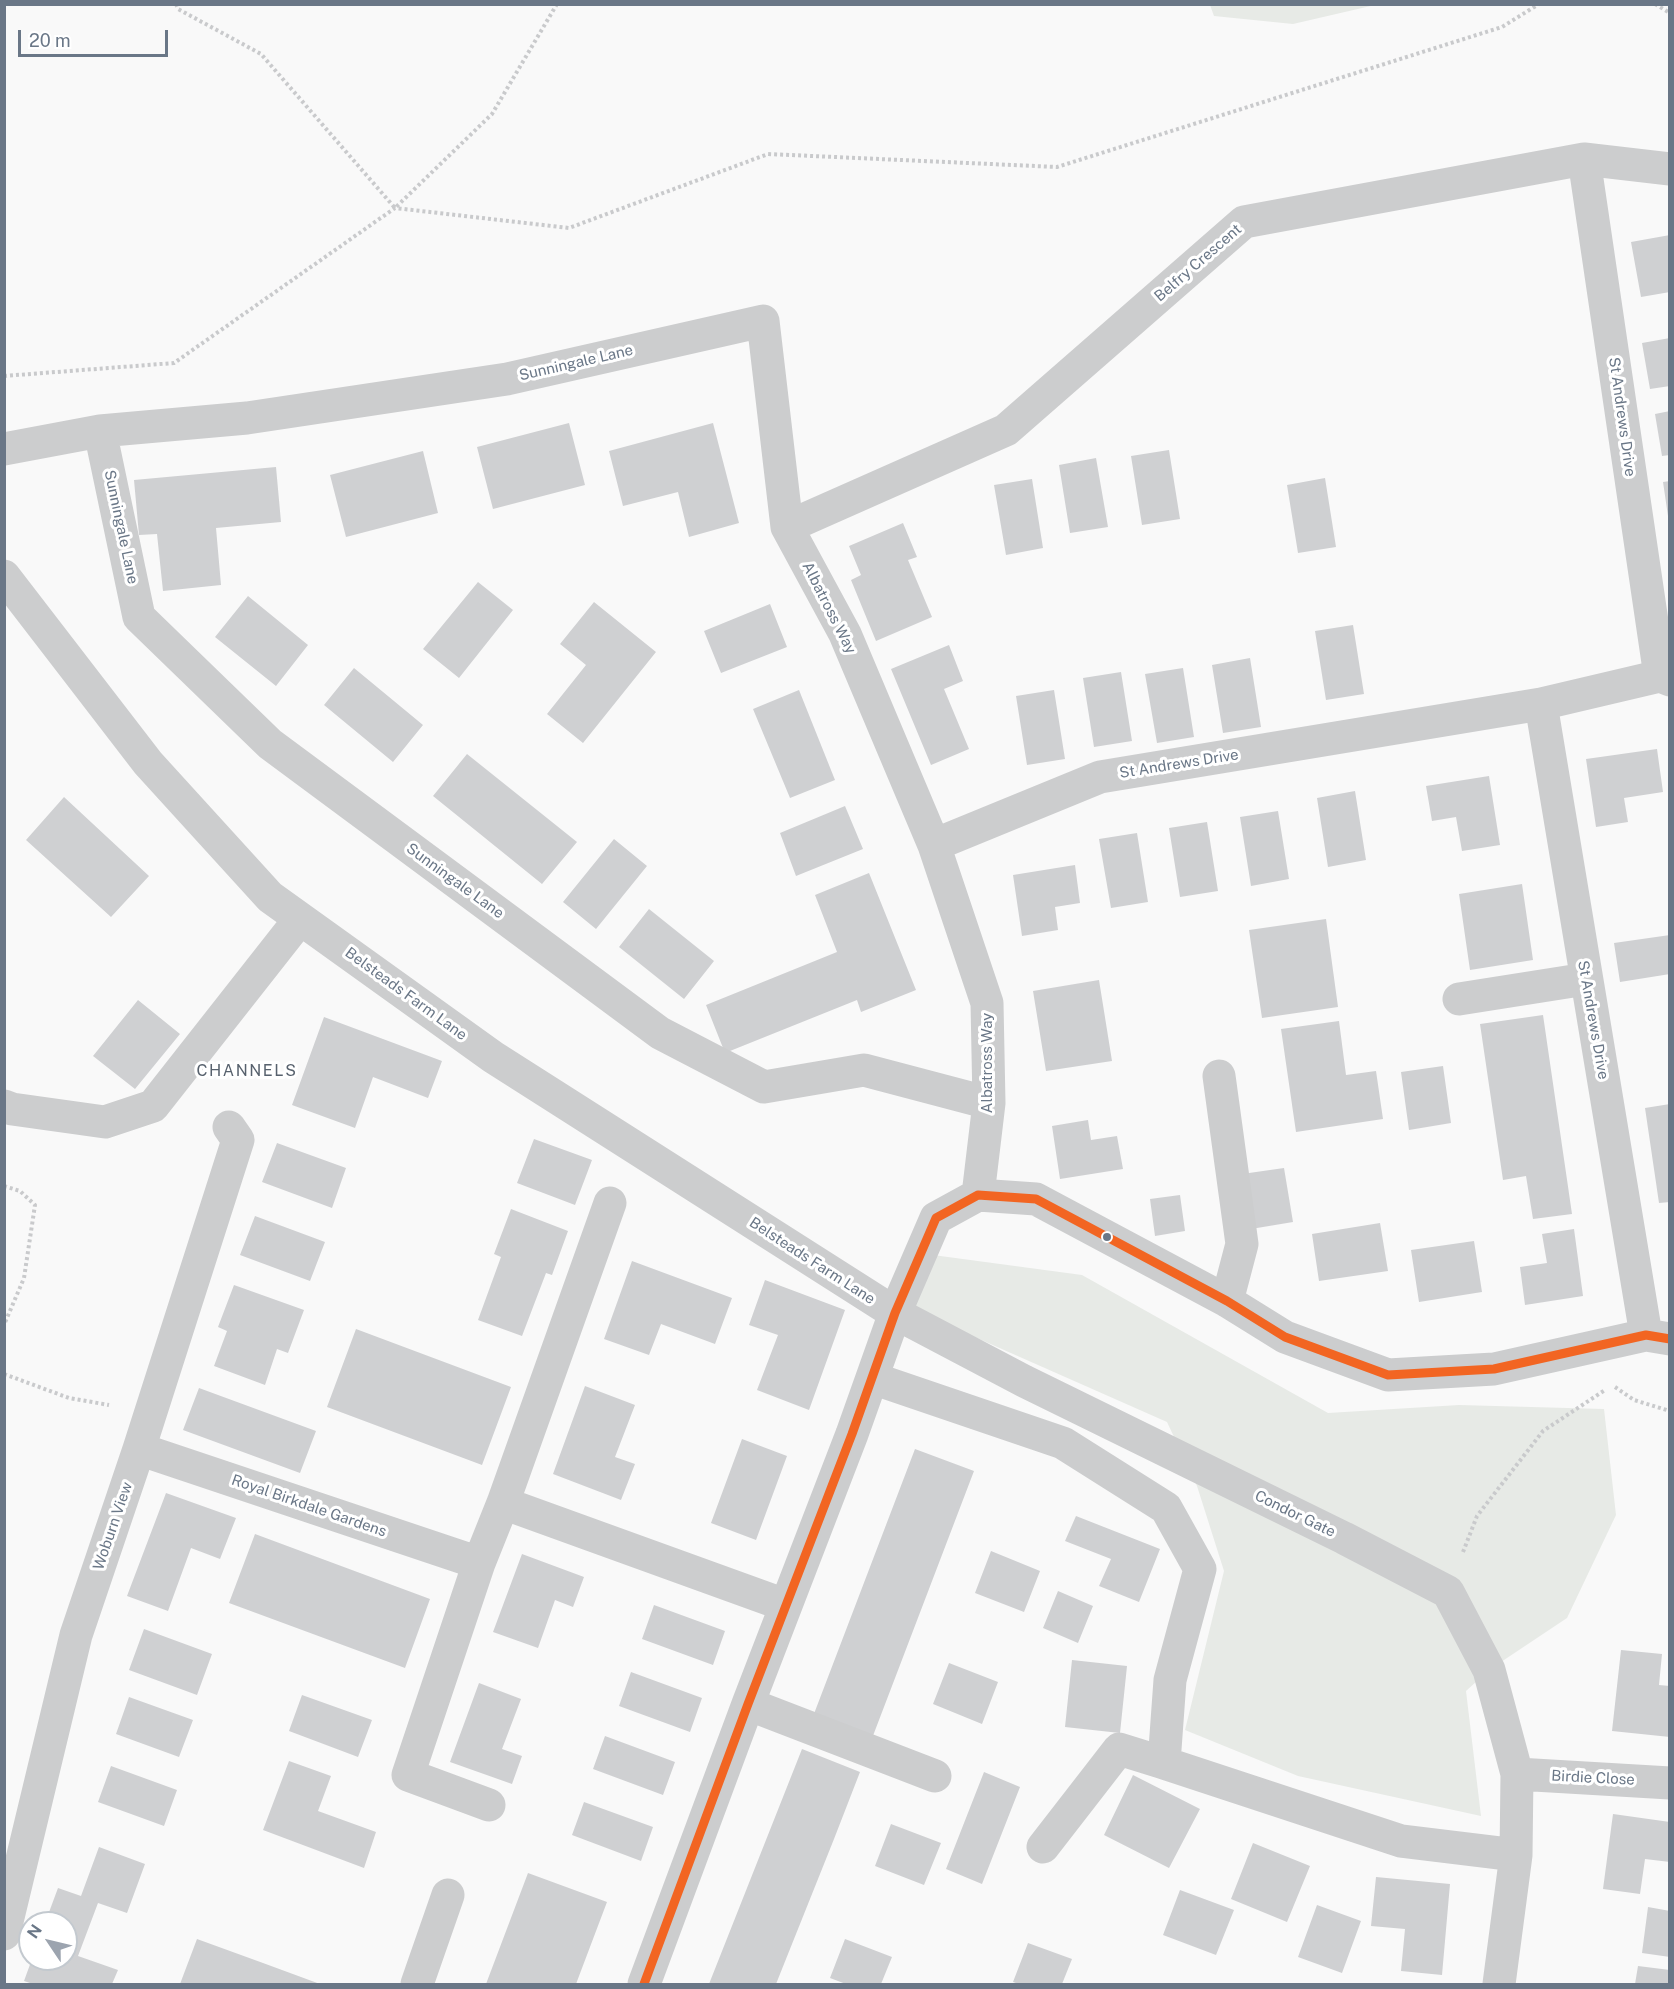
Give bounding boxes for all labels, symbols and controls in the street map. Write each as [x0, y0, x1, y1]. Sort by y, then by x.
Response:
scale bar [21, 18, 171, 56]
text: 20 m [29, 30, 71, 51]
street label: Belfry Crescent [1151, 220, 1245, 306]
street label: Sunningale Lane [517, 341, 635, 385]
street label: St Andrews Drive [1605, 356, 1639, 478]
street label: Sunningale Lane [100, 468, 142, 586]
street label: Albatross Way [798, 559, 860, 657]
street label: St Andrews Drive [1118, 746, 1240, 782]
street label: Sunningale Lane [403, 840, 507, 922]
street label: Belsteads Farm Lane [342, 944, 470, 1044]
street label: St Andrews Drive [1574, 959, 1612, 1081]
street label: Albatross Way [978, 1013, 996, 1113]
district label: CHANNELS [197, 1061, 297, 1081]
street label: Belsteads Farm Lane [746, 1214, 878, 1308]
unlabelled marker [1101, 1231, 1113, 1243]
street label: Royal Birkdale Gardens [229, 1471, 389, 1541]
street label: Woburn View [90, 1480, 136, 1572]
street label: Condor Gate [1252, 1487, 1338, 1541]
street label: Birdie Close [1551, 1767, 1635, 1789]
north arrow [18, 1911, 78, 1971]
text: N [23, 1921, 46, 1942]

